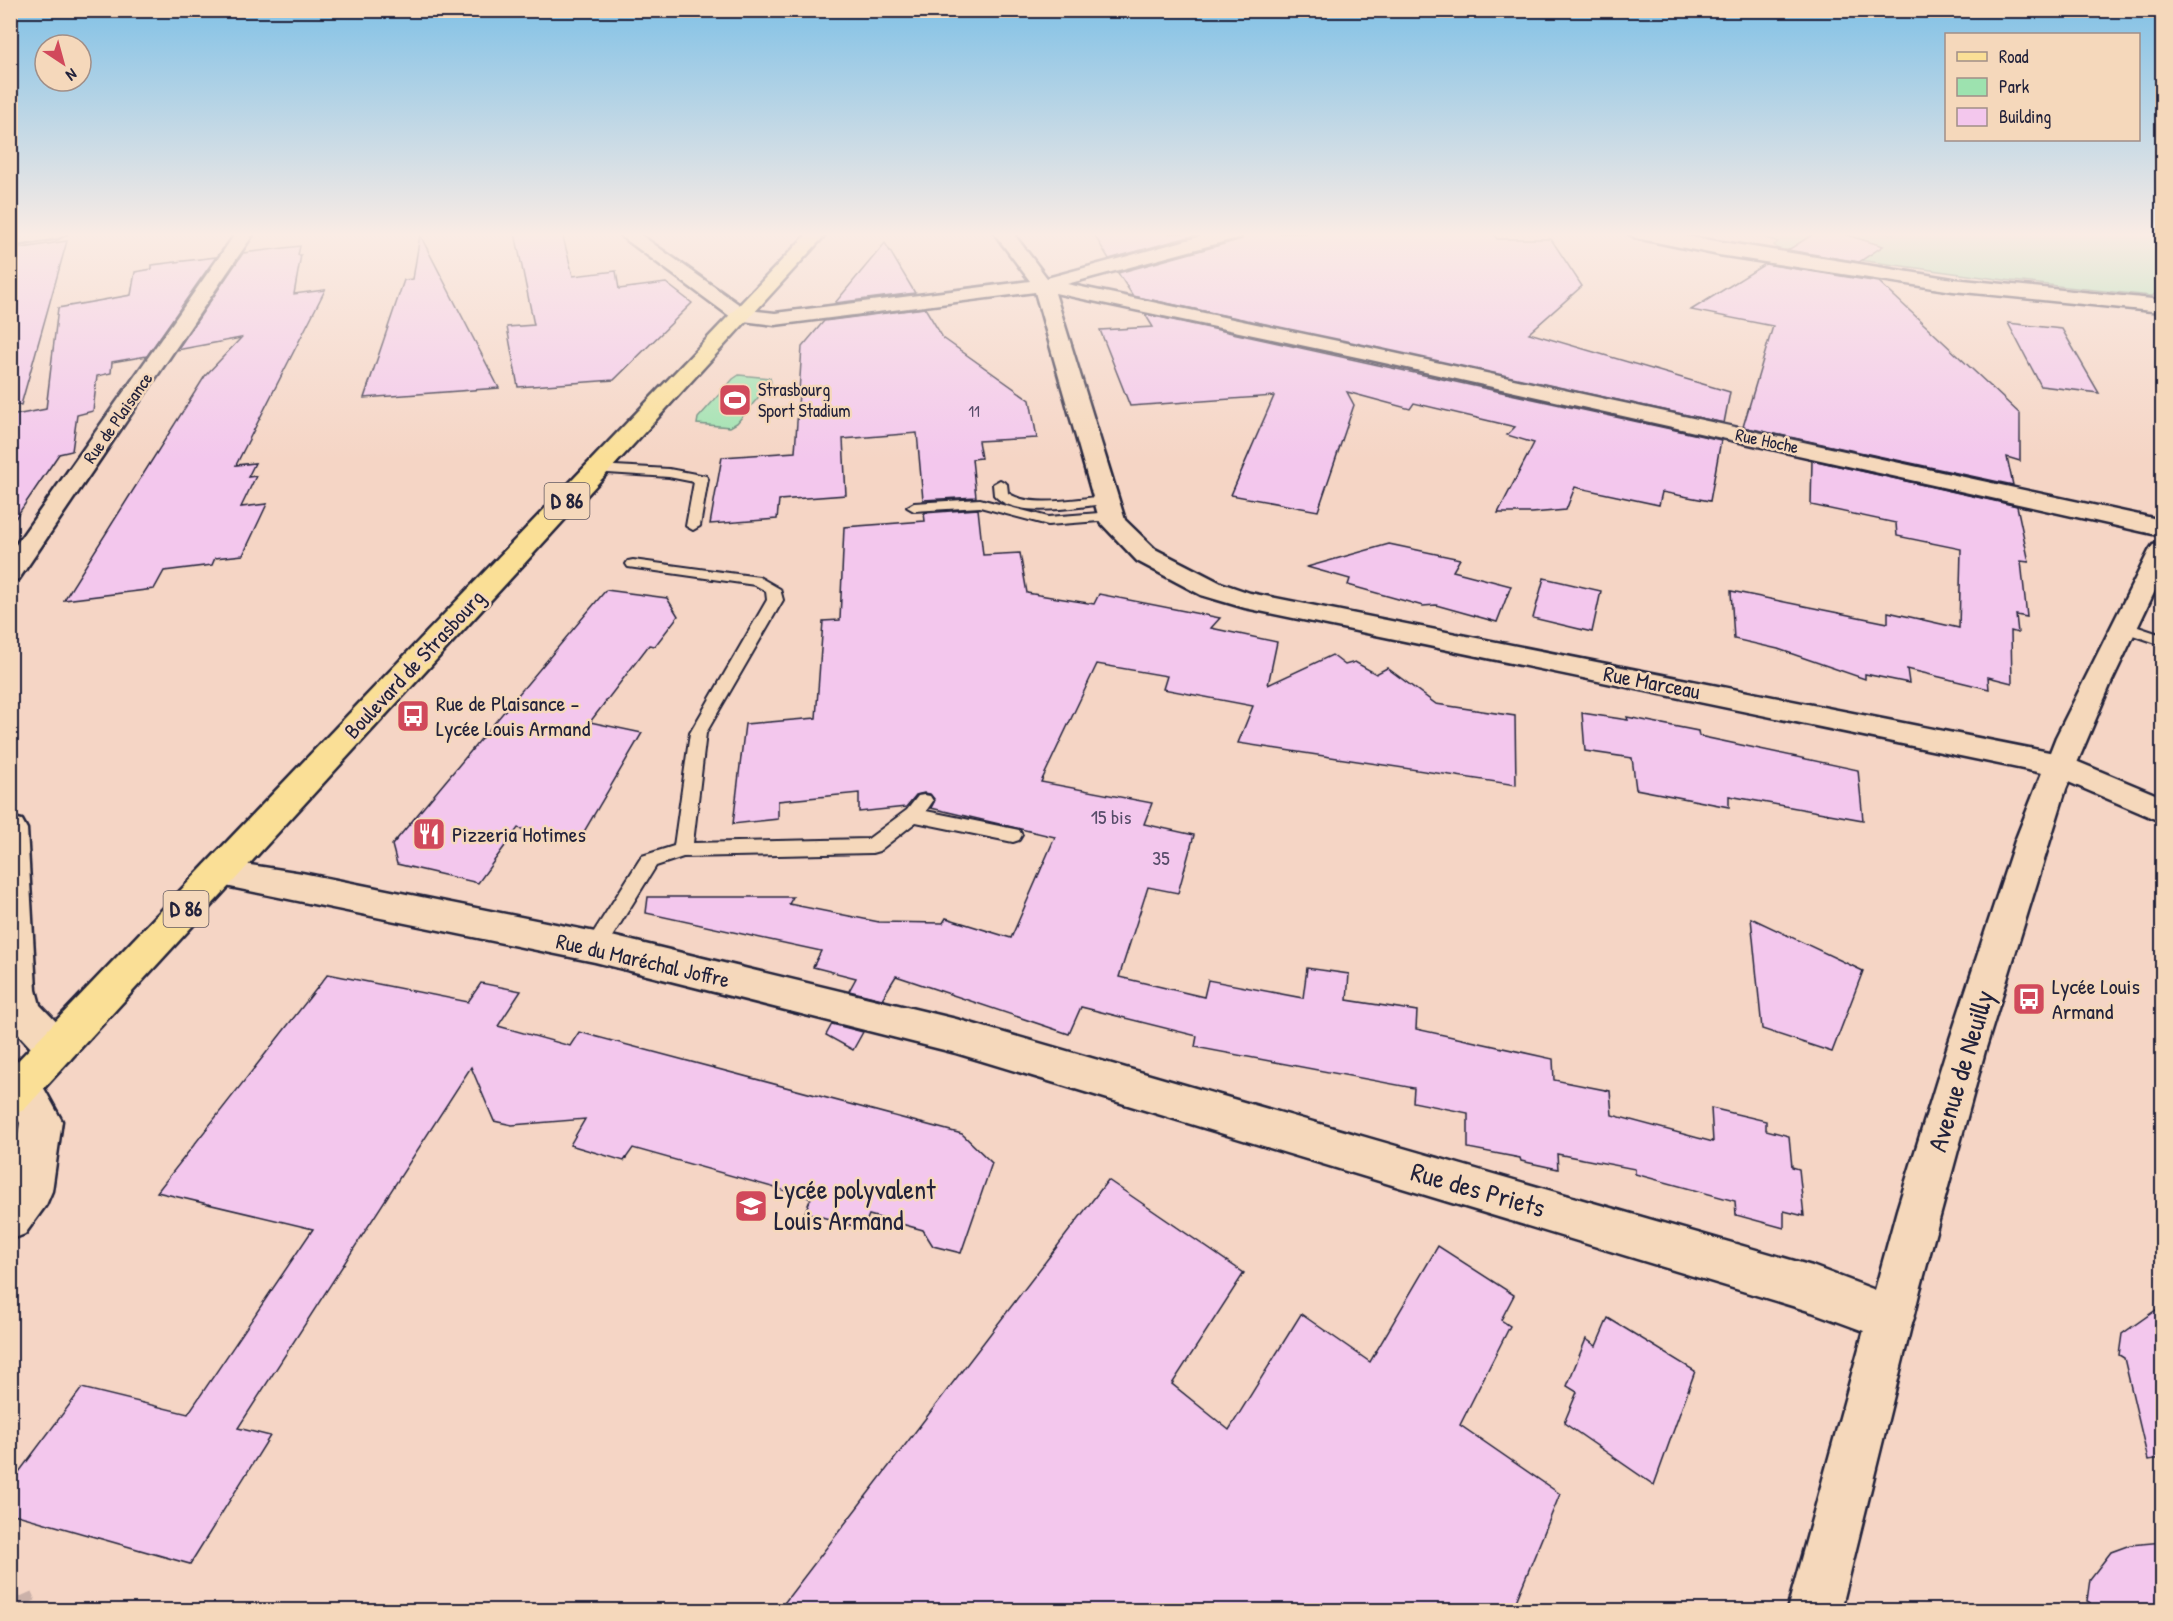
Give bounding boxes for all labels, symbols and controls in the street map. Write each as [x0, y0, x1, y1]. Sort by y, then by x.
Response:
north arrow [33, 33, 93, 93]
legend [1945, 33, 2140, 141]
text: Road [1999, 44, 2029, 69]
text: N [62, 64, 82, 87]
text: Park [1999, 74, 2030, 99]
text: Building [1999, 104, 2051, 129]
street label: Rue de Plaisance [77, 367, 158, 468]
place label: Strasbourg Sport Stadium [758, 377, 850, 423]
sports icon: Strasbourg Sport Stadium [717, 382, 753, 418]
house number: 11 [968, 400, 980, 422]
street label: Rue Hoche [1733, 422, 1801, 459]
road number: D 86 [544, 483, 590, 519]
street label: Boulevard de Strasbourg [337, 583, 491, 745]
street label: Rue Marceau [1601, 658, 1703, 706]
place label: Rue de Plaisance - Lycée Louis Armand [436, 688, 591, 743]
bus stop icon: Rue de Plaisance - Lycée Louis Armand [395, 698, 431, 734]
house number: 15 bis [1091, 803, 1132, 830]
restaurant icon: Pizzeria Hotimes [411, 816, 447, 852]
place label: Pizzeria Hotimes [452, 819, 586, 849]
house number: 35 [1152, 844, 1170, 871]
road number: D 86 [164, 891, 208, 927]
street label: Rue du Maréchal Joffre [553, 925, 733, 995]
place label: Lycée Louis Armand [2052, 971, 2140, 1026]
bus stop icon: Lycée Louis Armand [2011, 981, 2047, 1017]
street label: Avenue de Neuilly [1918, 986, 2003, 1156]
street label: Rue des Priets [1407, 1153, 1549, 1225]
place label: Lycée polyvalent Louis Armand [774, 1171, 936, 1238]
school or university icon: Lycée polyvalent Louis Armand [733, 1188, 769, 1224]

